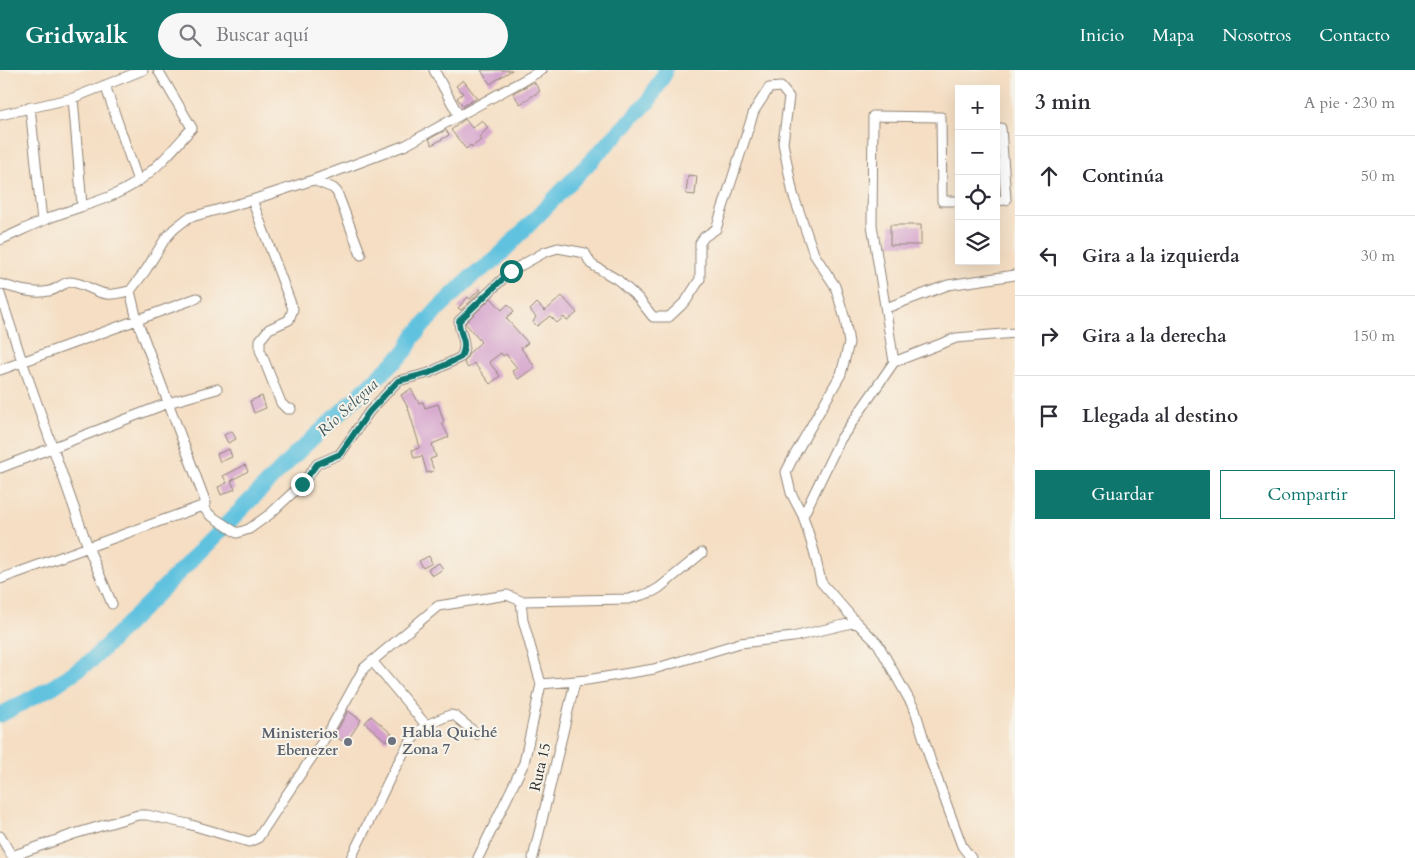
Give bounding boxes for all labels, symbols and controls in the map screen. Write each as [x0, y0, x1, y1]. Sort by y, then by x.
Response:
search box [158, 13, 508, 58]
text: Gridwalk [25, 19, 128, 52]
icon: search [176, 21, 204, 49]
text: Buscar aquí [216, 22, 309, 48]
text: Inicio [1080, 23, 1124, 48]
text: Mapa [1152, 23, 1194, 48]
text: Nosotros [1222, 23, 1291, 48]
text: Contacto [1319, 23, 1390, 48]
map controls [955, 85, 1000, 265]
button: + [955, 85, 1000, 130]
text: 3 min [1035, 88, 1091, 117]
text: A pie · 230 m [1304, 92, 1395, 114]
button: − [955, 130, 1000, 175]
icon: ahead [1035, 162, 1063, 190]
text: Continúa [1082, 163, 1164, 189]
text: 50 m [1361, 165, 1395, 187]
button: locate [955, 175, 1000, 220]
button: layers [955, 220, 1000, 265]
icon: left [1035, 242, 1063, 270]
text: Gira a la izquierda [1082, 243, 1240, 269]
text: 30 m [1361, 245, 1395, 267]
route start [500, 260, 523, 283]
icon: right [1035, 322, 1063, 350]
text: Gira a la derecha [1082, 323, 1227, 349]
text: 150 m [1353, 325, 1395, 347]
water label: Río Selegua [312, 374, 383, 442]
icon: arrive [1035, 402, 1063, 430]
text: Llegada al destino [1082, 403, 1238, 429]
button: Guardar [1035, 470, 1210, 519]
button: Compartir [1220, 470, 1395, 519]
route end [291, 473, 314, 496]
place label: Habla Quiché Zona 7 [402, 722, 497, 759]
place label: Ministerios Ebenezer [261, 723, 339, 760]
marker: Habla Quiché Zona 7 [386, 735, 398, 747]
marker: Ministerios Ebenezer [342, 736, 354, 748]
street label: Ruta 15 [525, 741, 555, 793]

